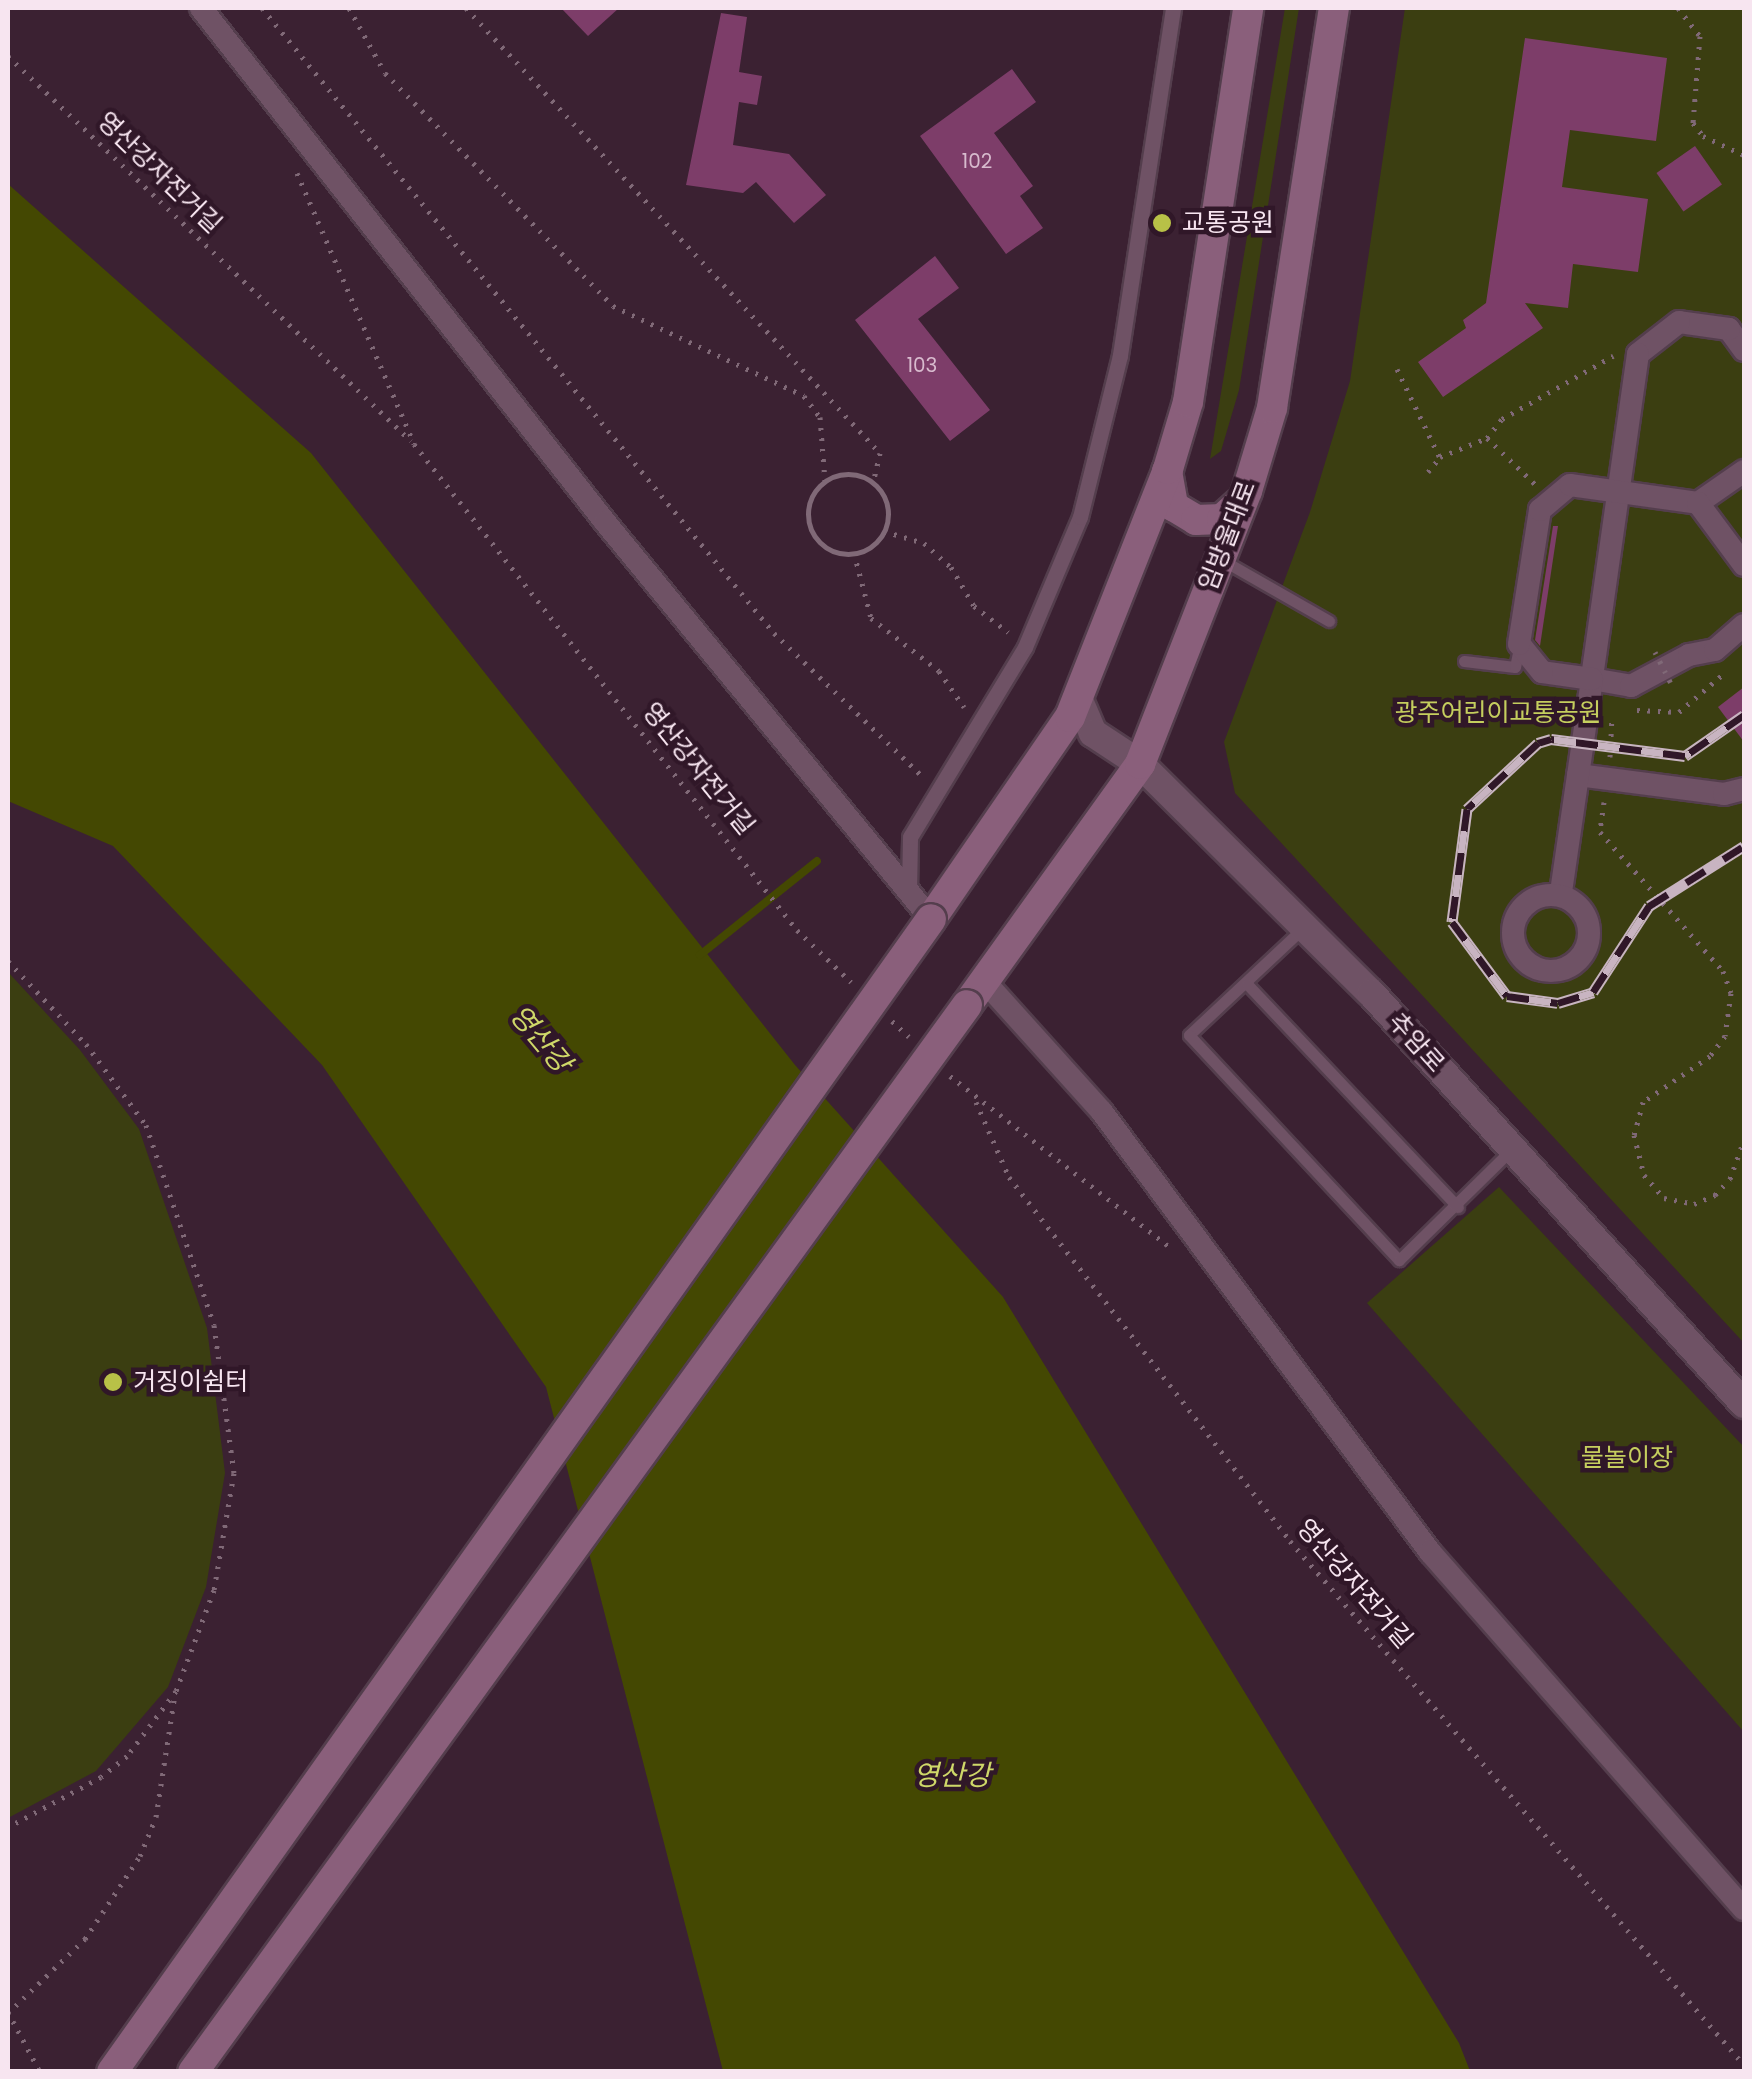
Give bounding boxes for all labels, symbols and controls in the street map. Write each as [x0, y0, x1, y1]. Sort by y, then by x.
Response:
street label: 영산강자전거길 [91, 106, 227, 240]
house number: 102 [962, 149, 992, 173]
place label: 교통공원 [1182, 208, 1274, 238]
marker: 교통공원 [1151, 212, 1173, 234]
house number: 103 [907, 353, 937, 377]
street label: 임방울대로 [1193, 477, 1263, 595]
street label: 영산강자전거길 [636, 697, 760, 841]
park label: 광주어린이교통공원 [1395, 698, 1601, 728]
water label: 영산강 [502, 999, 578, 1079]
street label: 추암로 [1382, 1007, 1450, 1079]
place label: 거징이쉼터 [133, 1367, 248, 1397]
marker: 거징이쉼터 [102, 1371, 124, 1393]
park label: 물놀이장 [1581, 1443, 1673, 1473]
street label: 영산강자전거길 [1290, 1513, 1418, 1655]
water label: 영산강 [913, 1759, 991, 1793]

